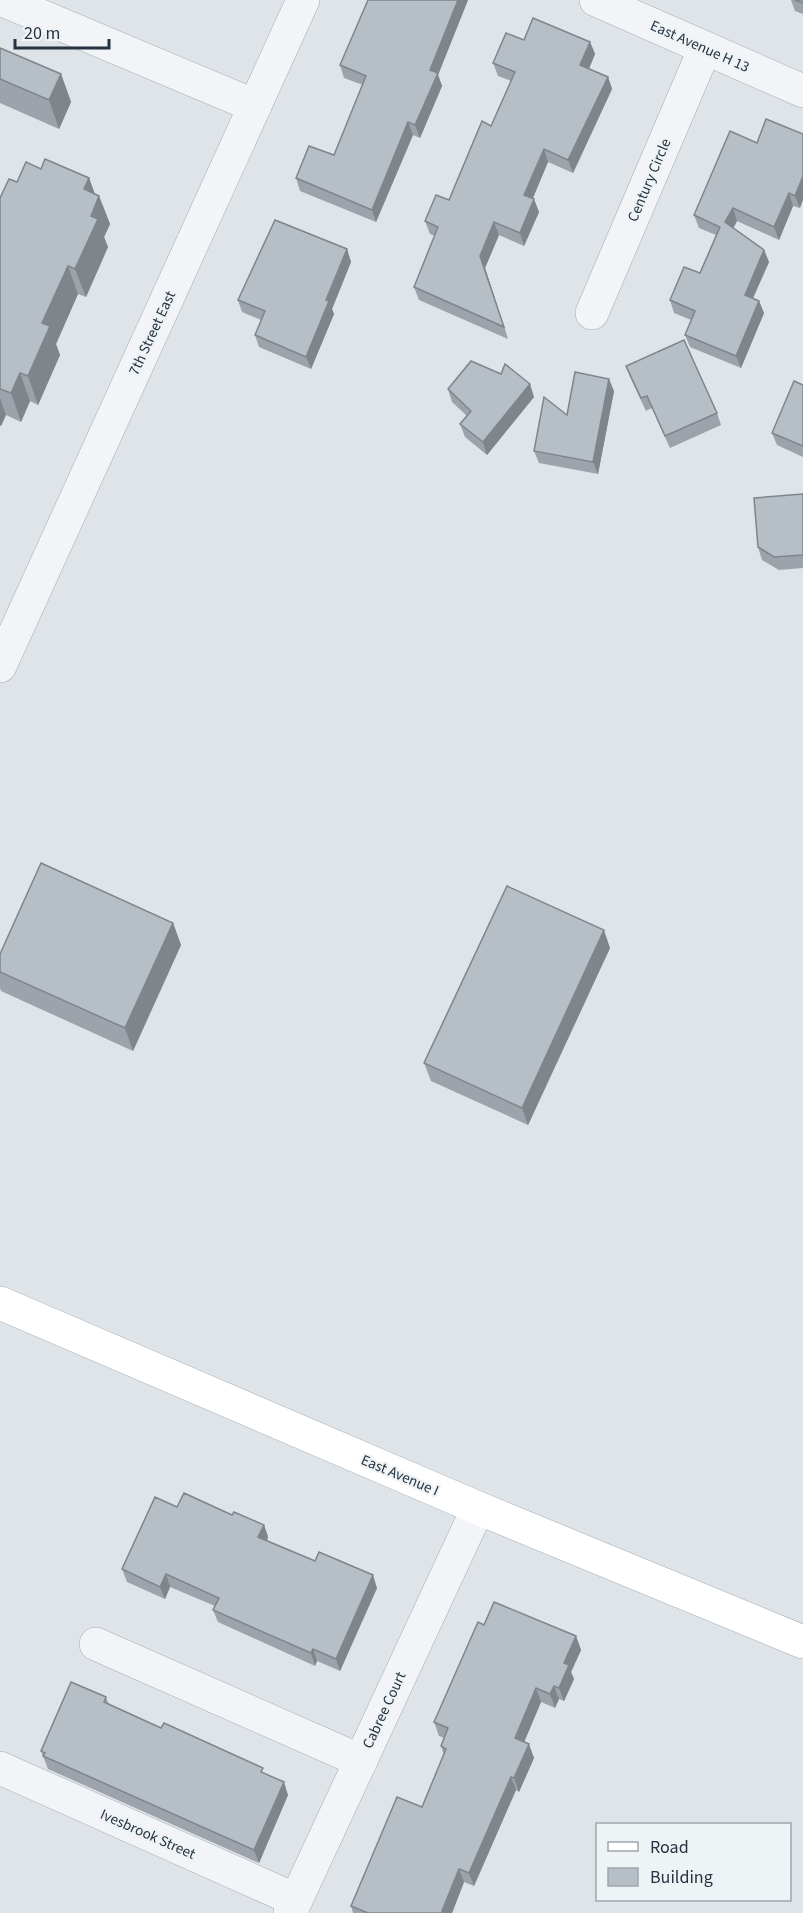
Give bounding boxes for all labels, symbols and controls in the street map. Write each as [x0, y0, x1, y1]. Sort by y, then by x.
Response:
scale bar [15, 12, 110, 50]
street label: East Avenue H 13 [647, 15, 753, 78]
text: 20 m [24, 21, 60, 46]
street label: Century Circle [623, 135, 676, 225]
street label: 7th Street East [124, 288, 181, 379]
street label: East Avenue I [358, 1450, 442, 1501]
street label: Cabree Court [358, 1668, 411, 1752]
street label: Ivesbrook Street [97, 1804, 199, 1865]
legend [596, 1823, 791, 1901]
text: Road [650, 1835, 689, 1860]
text: Building [650, 1865, 713, 1890]

